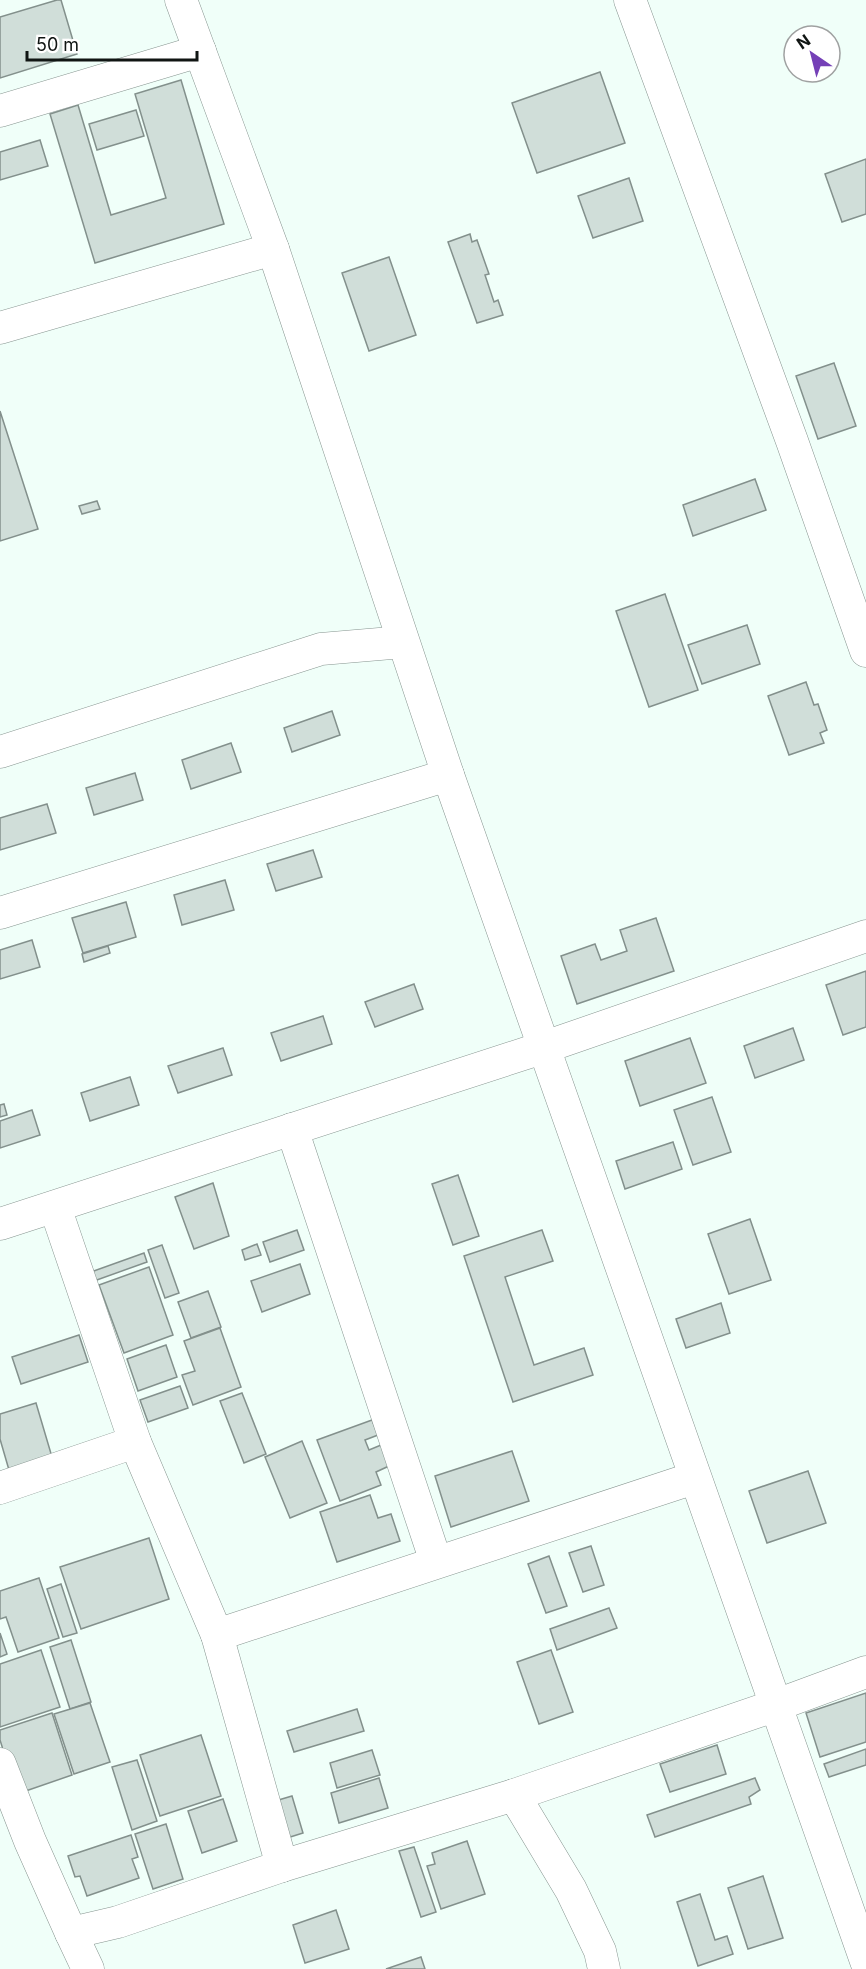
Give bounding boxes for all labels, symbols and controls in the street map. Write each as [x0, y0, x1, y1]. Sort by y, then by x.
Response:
scale bar [27, 24, 196, 62]
north arrow [782, 24, 842, 84]
text: N [793, 30, 814, 53]
text: 50 m [36, 34, 79, 55]

